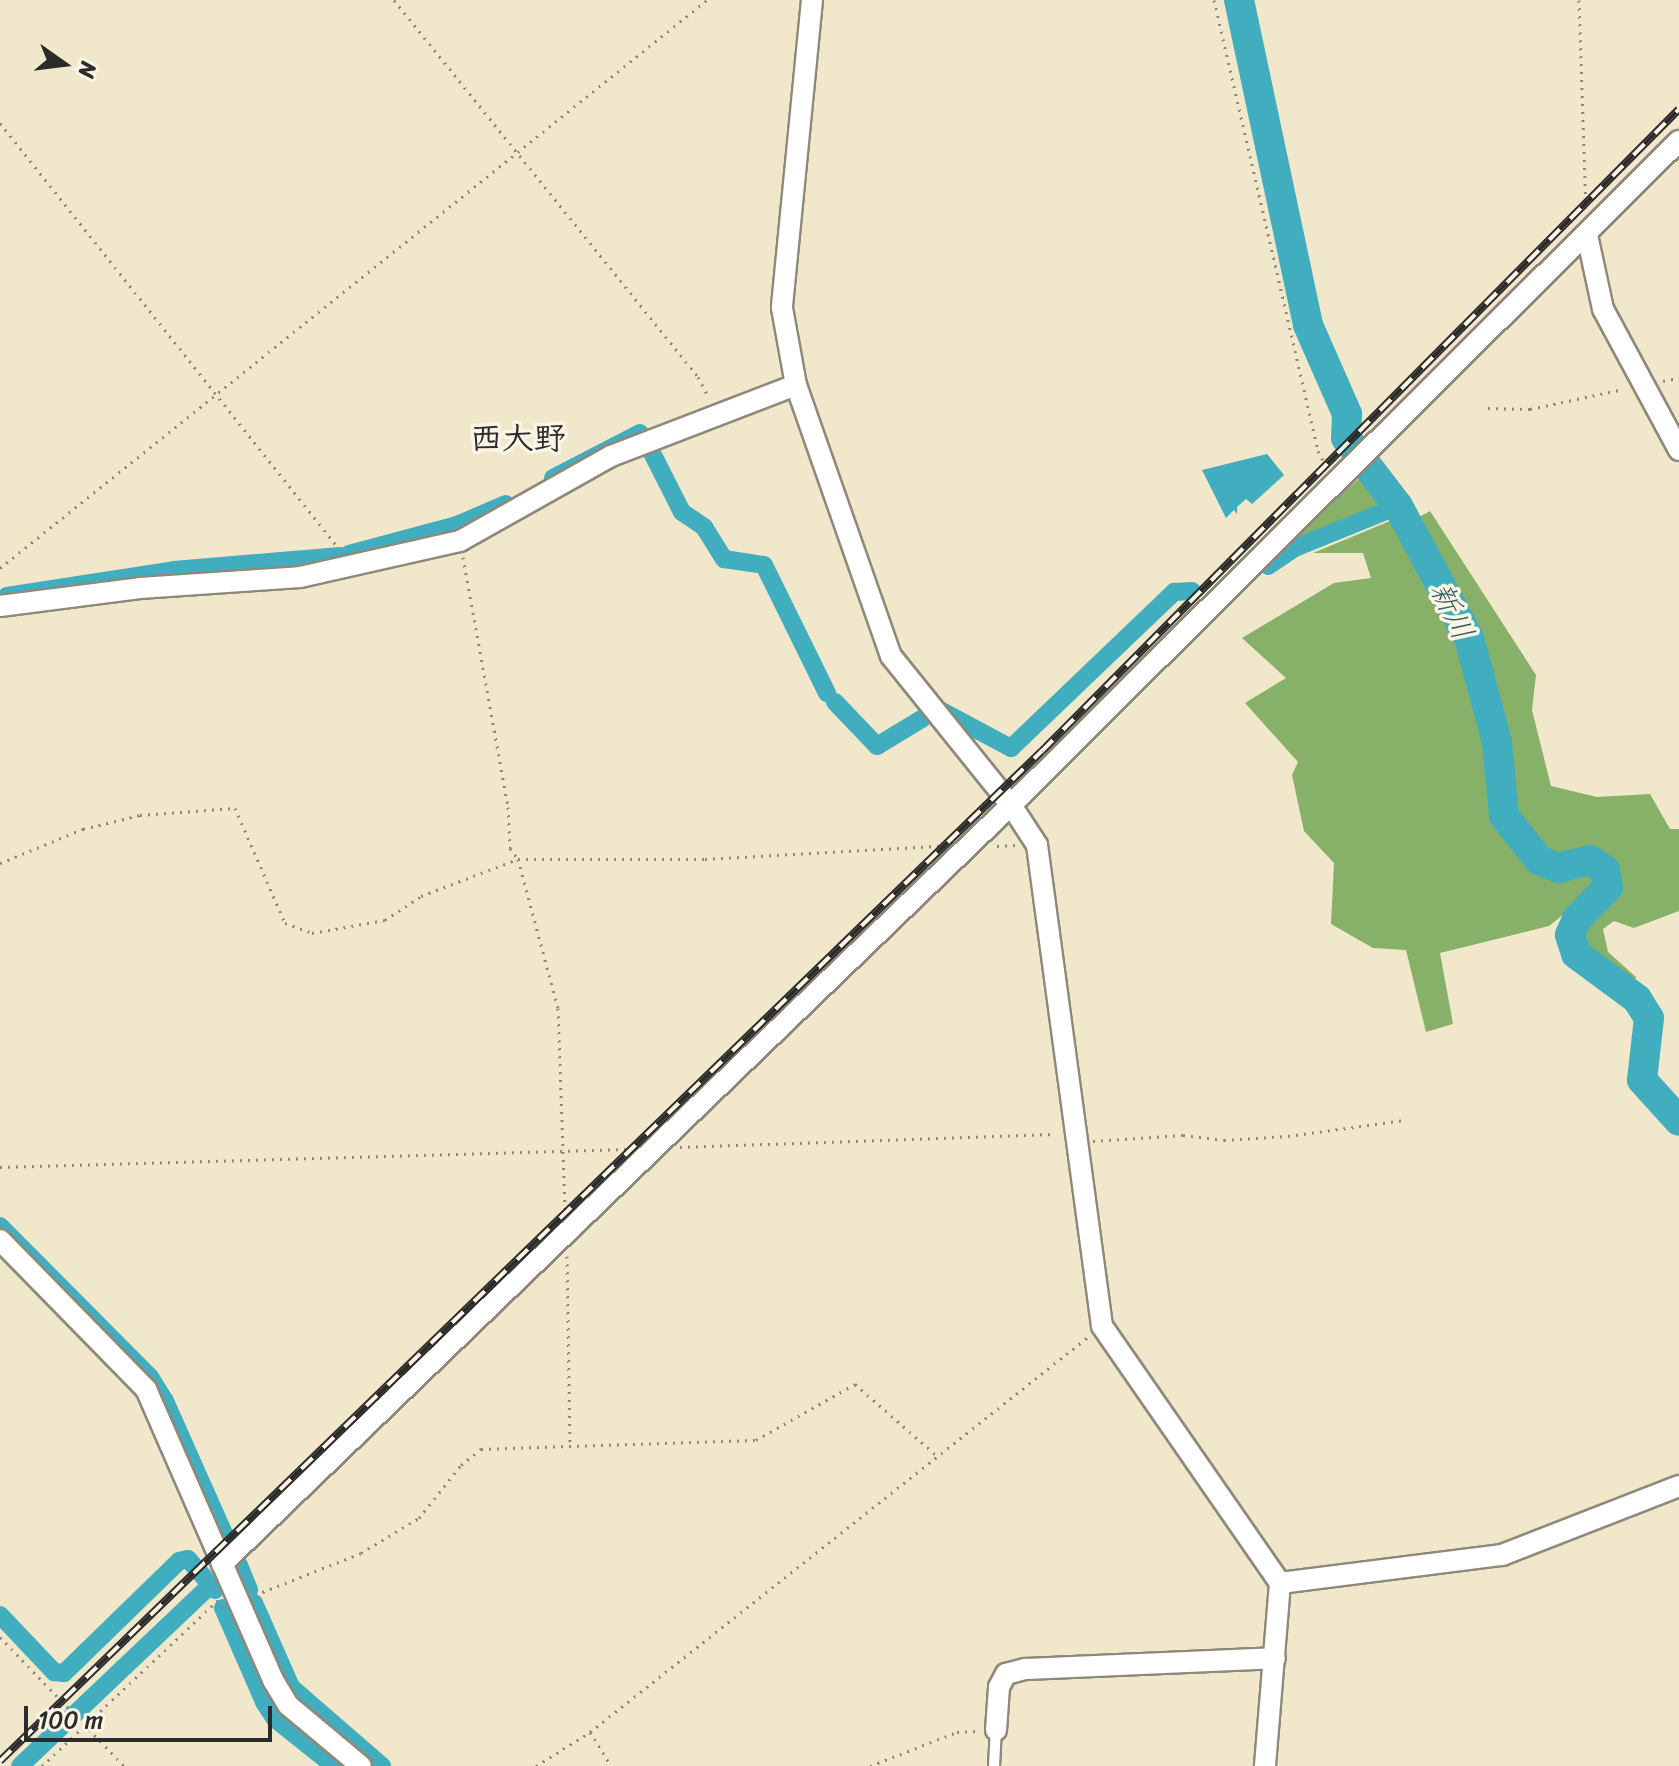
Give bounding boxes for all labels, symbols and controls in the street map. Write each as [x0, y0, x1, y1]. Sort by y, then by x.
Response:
north arrow [24, 24, 104, 104]
text: N [67, 58, 109, 82]
district label: 西大野 [470, 420, 566, 458]
water label: 新川 [1423, 576, 1481, 646]
scale bar [28, 1690, 276, 1740]
text: 100 m [38, 1699, 103, 1741]

